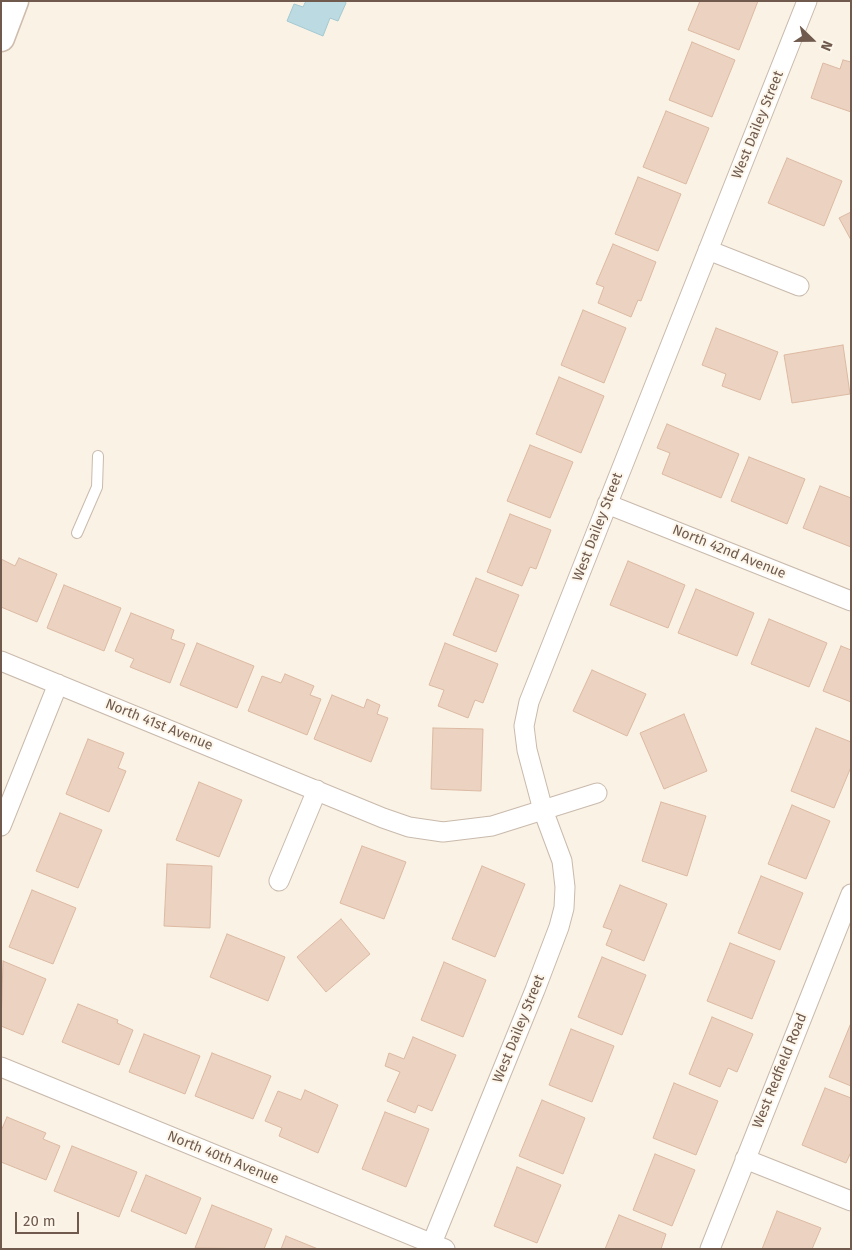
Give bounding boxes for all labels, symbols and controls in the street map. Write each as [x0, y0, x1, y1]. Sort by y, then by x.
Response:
north arrow [787, 15, 837, 65]
text: N [817, 38, 836, 53]
street label: West Dailey Street [729, 69, 787, 181]
street label: West Dailey Street [570, 470, 626, 584]
street label: North 42nd Avenue [670, 522, 788, 582]
street label: North 41st Avenue [103, 696, 215, 754]
street label: West Dailey Street [490, 973, 548, 1085]
street label: West Redfield Road [749, 1011, 811, 1131]
street label: North 40th Avenue [165, 1128, 281, 1188]
scale bar [18, 1202, 81, 1234]
text: 20 m [23, 1212, 56, 1230]

